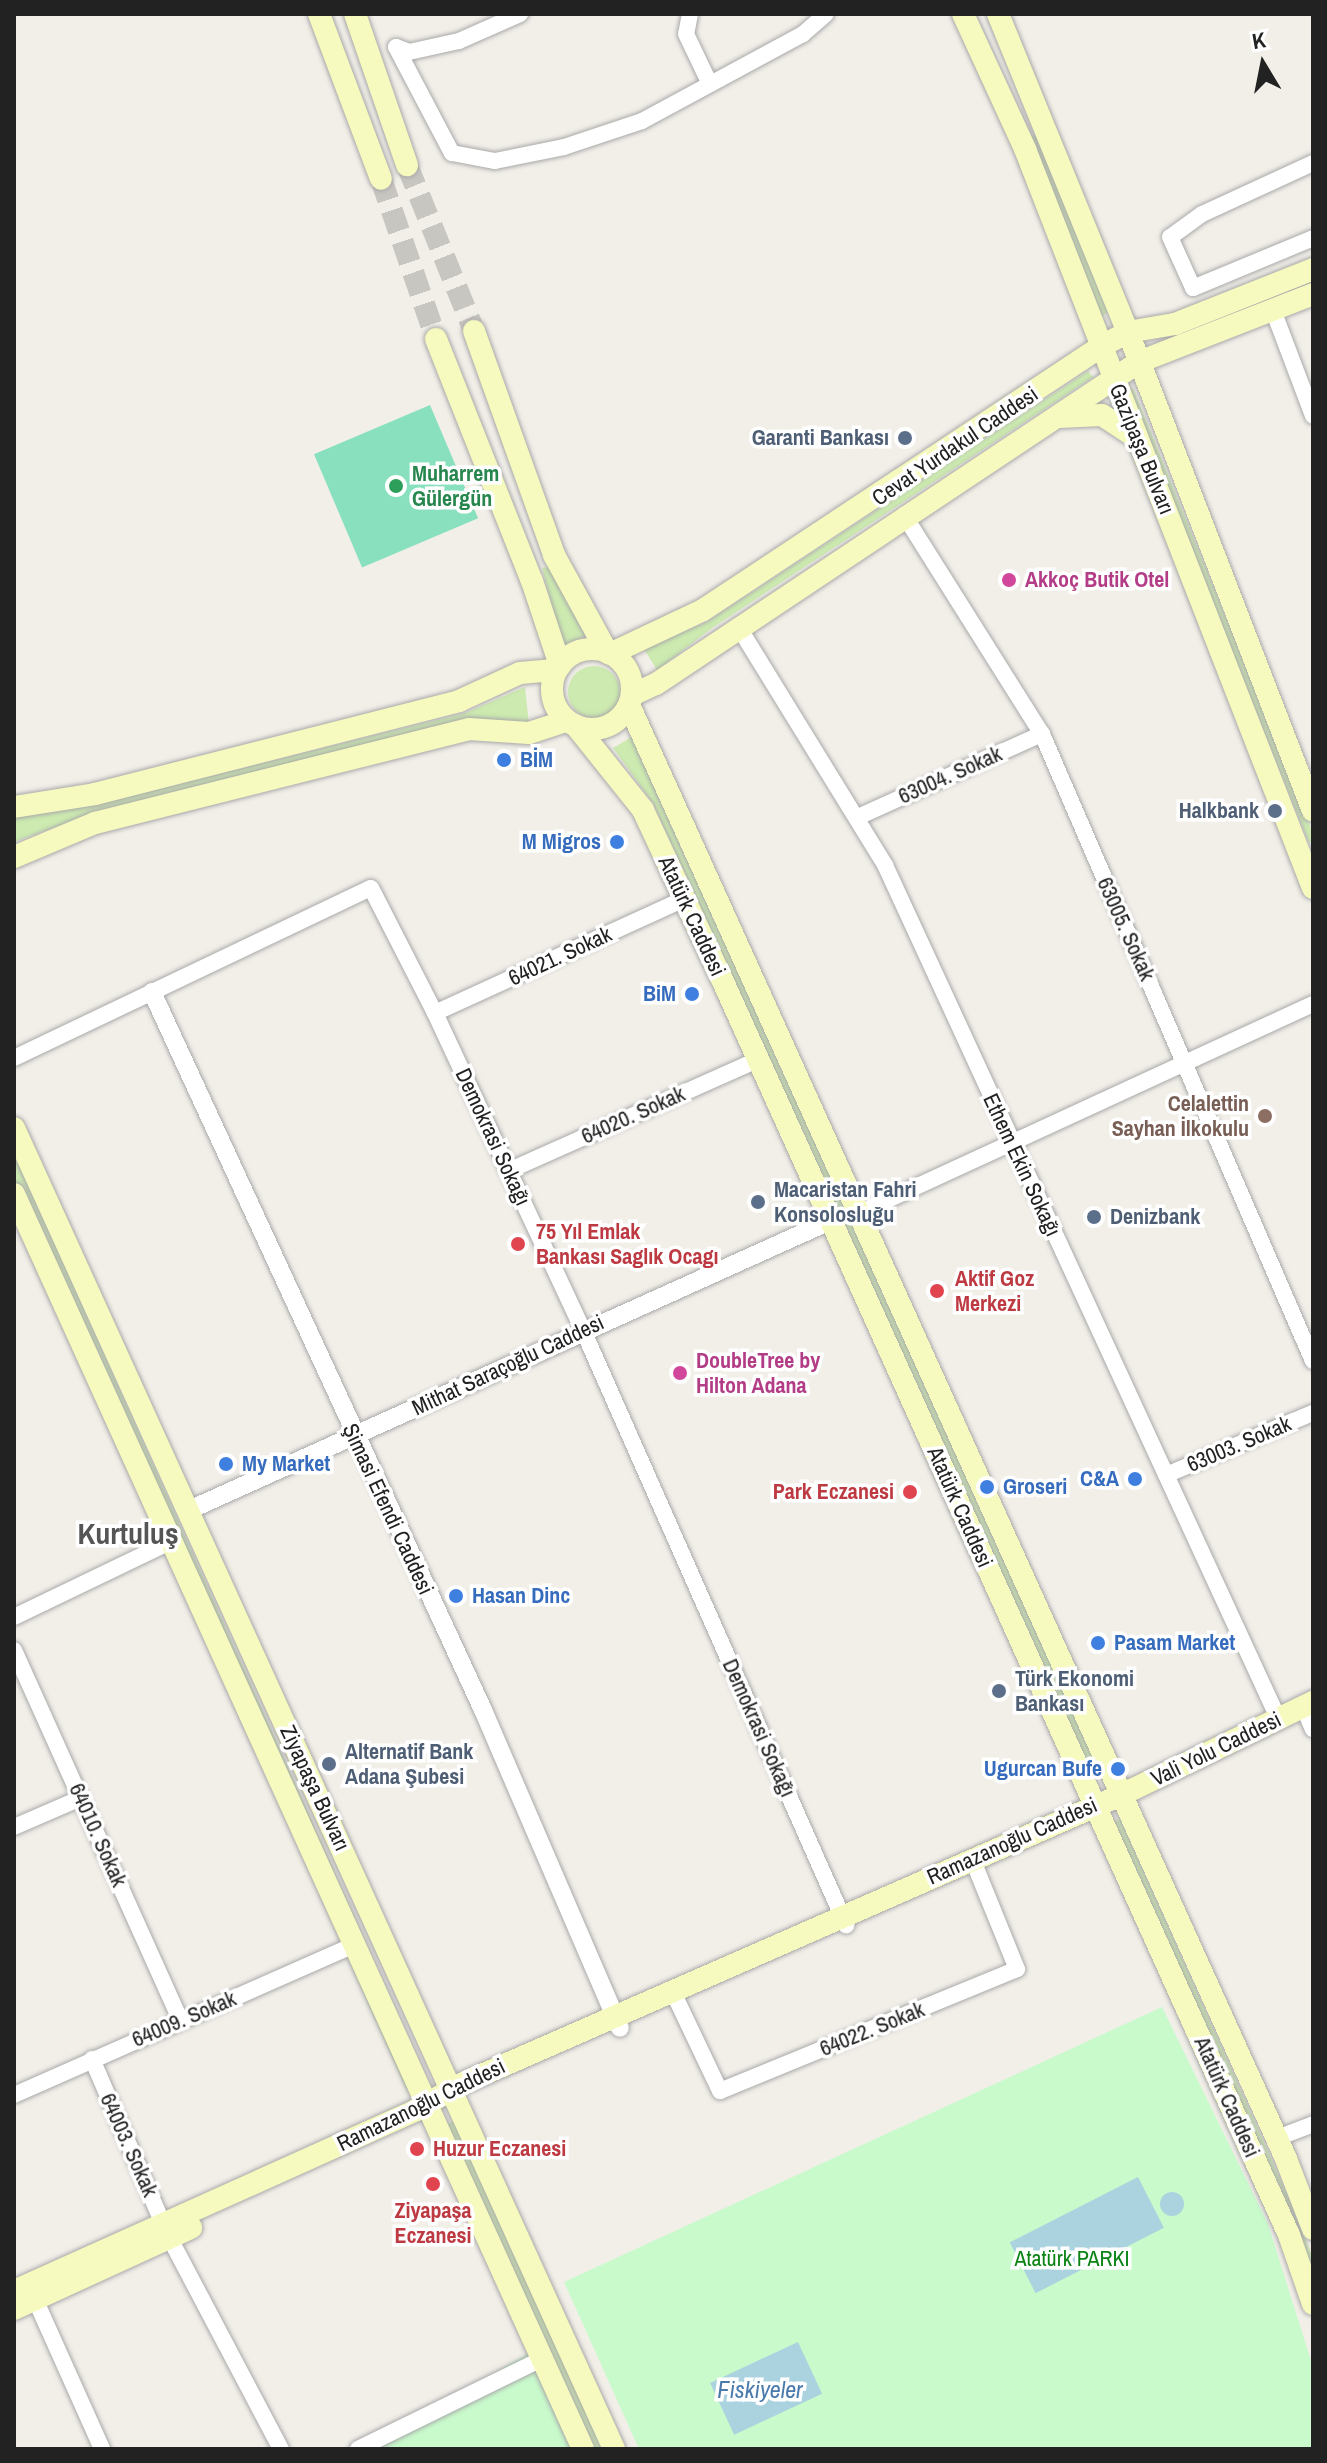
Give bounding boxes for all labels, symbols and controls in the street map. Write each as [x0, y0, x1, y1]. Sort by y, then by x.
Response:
north arrow [1223, 24, 1303, 104]
text: K [1250, 24, 1268, 56]
street label: Gazipaşa Bulvarı [1104, 380, 1180, 518]
street label: Cevat Yurdakul Caddesi [867, 381, 1043, 511]
place label: Garanti Bankası [752, 425, 889, 451]
marker: Garanti Bankası [896, 429, 914, 447]
place label: Muharrem Gülergün [412, 460, 499, 512]
marker: Muharrem Gülergün [387, 477, 405, 495]
place label: Akkoç Butik Otel [1025, 567, 1169, 593]
marker: Akkoç Butik Otel [1000, 571, 1018, 589]
street label: 63004. Sokak [894, 741, 1006, 809]
place label: BİM [520, 747, 553, 773]
marker: BİM [495, 751, 513, 769]
place label: Halkbank [1179, 798, 1259, 824]
marker: Halkbank [1266, 802, 1284, 820]
place label: M Migros [522, 829, 601, 855]
marker: M Migros [608, 833, 626, 851]
street label: Atatürk Caddesi [653, 852, 731, 980]
street label: 63005. Sokak [1092, 873, 1160, 985]
street label: 64021. Sokak [504, 921, 616, 991]
place label: BiM [643, 981, 676, 1007]
marker: BiM [683, 985, 701, 1003]
street label: Demokrasi Sokağı [450, 1064, 536, 1210]
street label: 64020. Sokak [577, 1081, 689, 1149]
street label: Ethem Ekin Sokağı [977, 1089, 1067, 1241]
place label: Celalettin Sayhan İlkokulu [1112, 1090, 1249, 1142]
marker: Celalettin Sayhan İlkokulu [1256, 1107, 1274, 1125]
place label: Macaristan Fahri Konsolosluğu [774, 1176, 916, 1228]
marker: Macaristan Fahri Konsolosluğu [749, 1193, 767, 1211]
place label: Denizbank [1110, 1204, 1200, 1230]
marker: Denizbank [1085, 1208, 1103, 1226]
place label: 75 Yıl Emlak Bankası Saglık Ocagı [536, 1218, 719, 1270]
marker: 75 Yıl Emlak Bankası Saglık Ocagı [507, 1233, 529, 1255]
place label: Aktif Goz Merkezi [955, 1265, 1034, 1316]
marker: Aktif Goz Merkezi [926, 1280, 948, 1302]
street label: Mithat Saraçoğlu Caddesi [408, 1309, 608, 1421]
place label: DoubleTree by Hilton Adana [696, 1347, 820, 1398]
marker: DoubleTree by Hilton Adana [671, 1364, 689, 1382]
street label: 63003. Sokak [1183, 1410, 1295, 1478]
street label: Şimasi Efendi Caddesi [337, 1419, 439, 1599]
street label: Atatürk Caddesi [922, 1443, 998, 1571]
place label: My Market [242, 1451, 330, 1477]
marker: My Market [217, 1455, 235, 1473]
place label: C&A [1080, 1466, 1119, 1492]
marker: C&A [1126, 1470, 1144, 1488]
place label: Groseri [1003, 1474, 1067, 1500]
marker: Groseri [978, 1478, 996, 1496]
place label: Park Eczanesi [773, 1479, 894, 1505]
marker: Park Eczanesi [901, 1483, 919, 1501]
district label: Kurtuluş [77, 1515, 179, 1551]
place label: Hasan Dinc [472, 1583, 570, 1609]
marker: Hasan Dinc [447, 1587, 465, 1605]
place label: Pasam Market [1114, 1630, 1235, 1656]
marker: Pasam Market [1089, 1634, 1107, 1652]
street label: Demokrasi Sokağı [717, 1655, 801, 1801]
place label: Türk Ekonomi Bankası [1015, 1665, 1134, 1716]
marker: Türk Ekonomi Bankası [990, 1682, 1008, 1700]
street label: Vali Yolu Caddesi [1147, 1706, 1285, 1792]
street label: Ziyapaşa Bulvarı [274, 1721, 356, 1855]
place label: Alternatif Bank Adana Şubesi [345, 1738, 473, 1790]
marker: Alternatif Bank Adana Şubesi [320, 1755, 338, 1773]
place label: Ugurcan Bufe [984, 1756, 1102, 1782]
marker: Ugurcan Bufe [1109, 1760, 1127, 1778]
street label: 64010. Sokak [64, 1779, 132, 1891]
street label: Ramazanoğlu Caddesi [923, 1792, 1101, 1890]
street label: 64009. Sokak [128, 1985, 240, 2053]
street label: 64022. Sokak [816, 1996, 928, 2062]
street label: Atatürk Caddesi [1189, 2033, 1265, 2161]
street label: Ramazanoğlu Caddesi [333, 2053, 509, 2157]
street label: 64003. Sokak [95, 2089, 163, 2201]
place label: Huzur Eczanesi [433, 2136, 566, 2162]
marker: Huzur Eczanesi [408, 2140, 426, 2158]
marker: Ziyapaşa Eczanesi [424, 2175, 442, 2193]
place label: Ziyapaşa Eczanesi [394, 2197, 472, 2248]
park label: Atatürk PARKI [1015, 2246, 1129, 2272]
water label: Fiskiyeler [717, 2376, 803, 2404]

